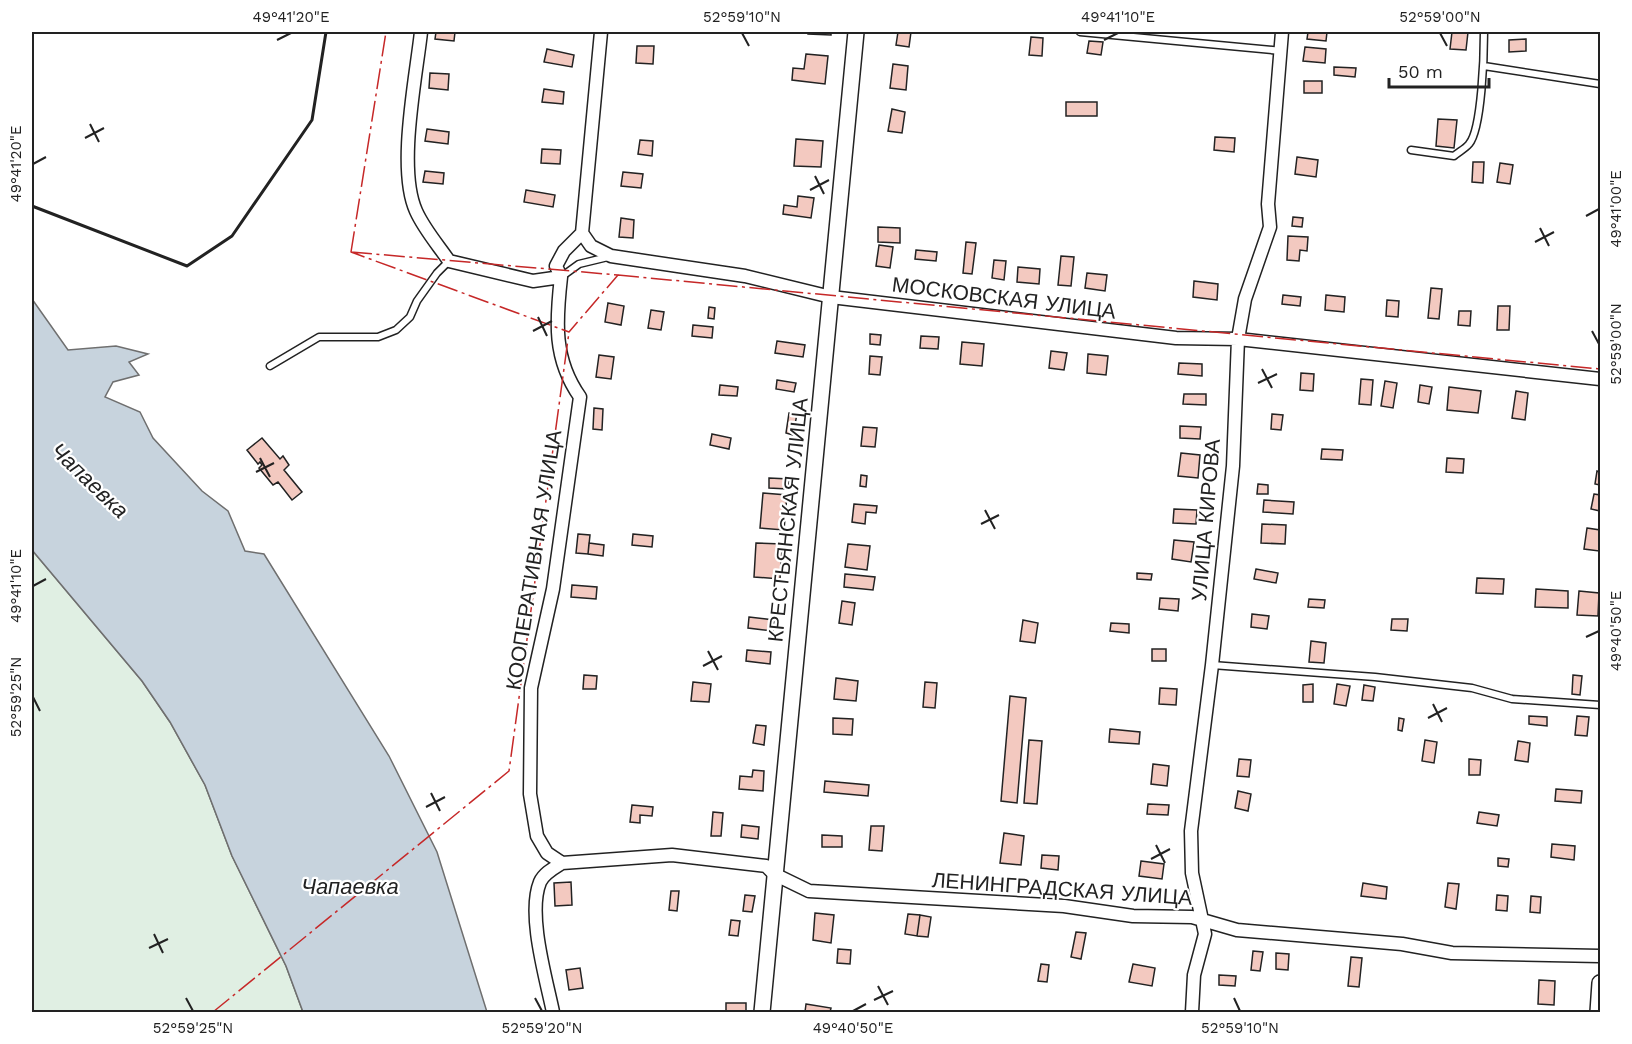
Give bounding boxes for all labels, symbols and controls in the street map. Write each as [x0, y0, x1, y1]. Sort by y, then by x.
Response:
text: 49°41'20"E [253, 8, 329, 26]
text: 52°59'10"N [703, 8, 781, 26]
text: 49°41'10"E [1081, 8, 1155, 26]
text: 52°59'00"N [1399, 8, 1481, 26]
scale bar [1389, 51, 1490, 89]
text: 50 m [1398, 61, 1443, 82]
text: 49°41'20"E [7, 126, 25, 202]
text: 49°41'00"E [1607, 170, 1625, 248]
street label: МОСКОВСКАЯ УЛИЦА [891, 271, 1117, 324]
text: 52°59'00"N [1607, 303, 1625, 385]
street label: КРЕСТЬЯНСКАЯ УЛИЦА [762, 397, 813, 643]
street label: КООПЕРАТИВНАЯ УЛИЦА [501, 428, 566, 692]
water label: Чапаевка [46, 438, 133, 523]
street label: УЛИЦА КИРОВА [1186, 438, 1225, 602]
text: 49°41'10"E [7, 549, 25, 623]
text: 49°40'50"E [1607, 591, 1625, 671]
text: 52°59'25"N [7, 657, 25, 737]
street label: ЛЕНИНГРАДСКАЯ УЛИЦА [931, 867, 1193, 910]
water label: Чапаевка [301, 874, 399, 899]
text: 52°59'25"N [153, 1019, 233, 1037]
text: 52°59'20"N [501, 1019, 583, 1037]
text: 49°40'50"E [813, 1019, 893, 1037]
text: 52°59'10"N [1201, 1019, 1279, 1037]

